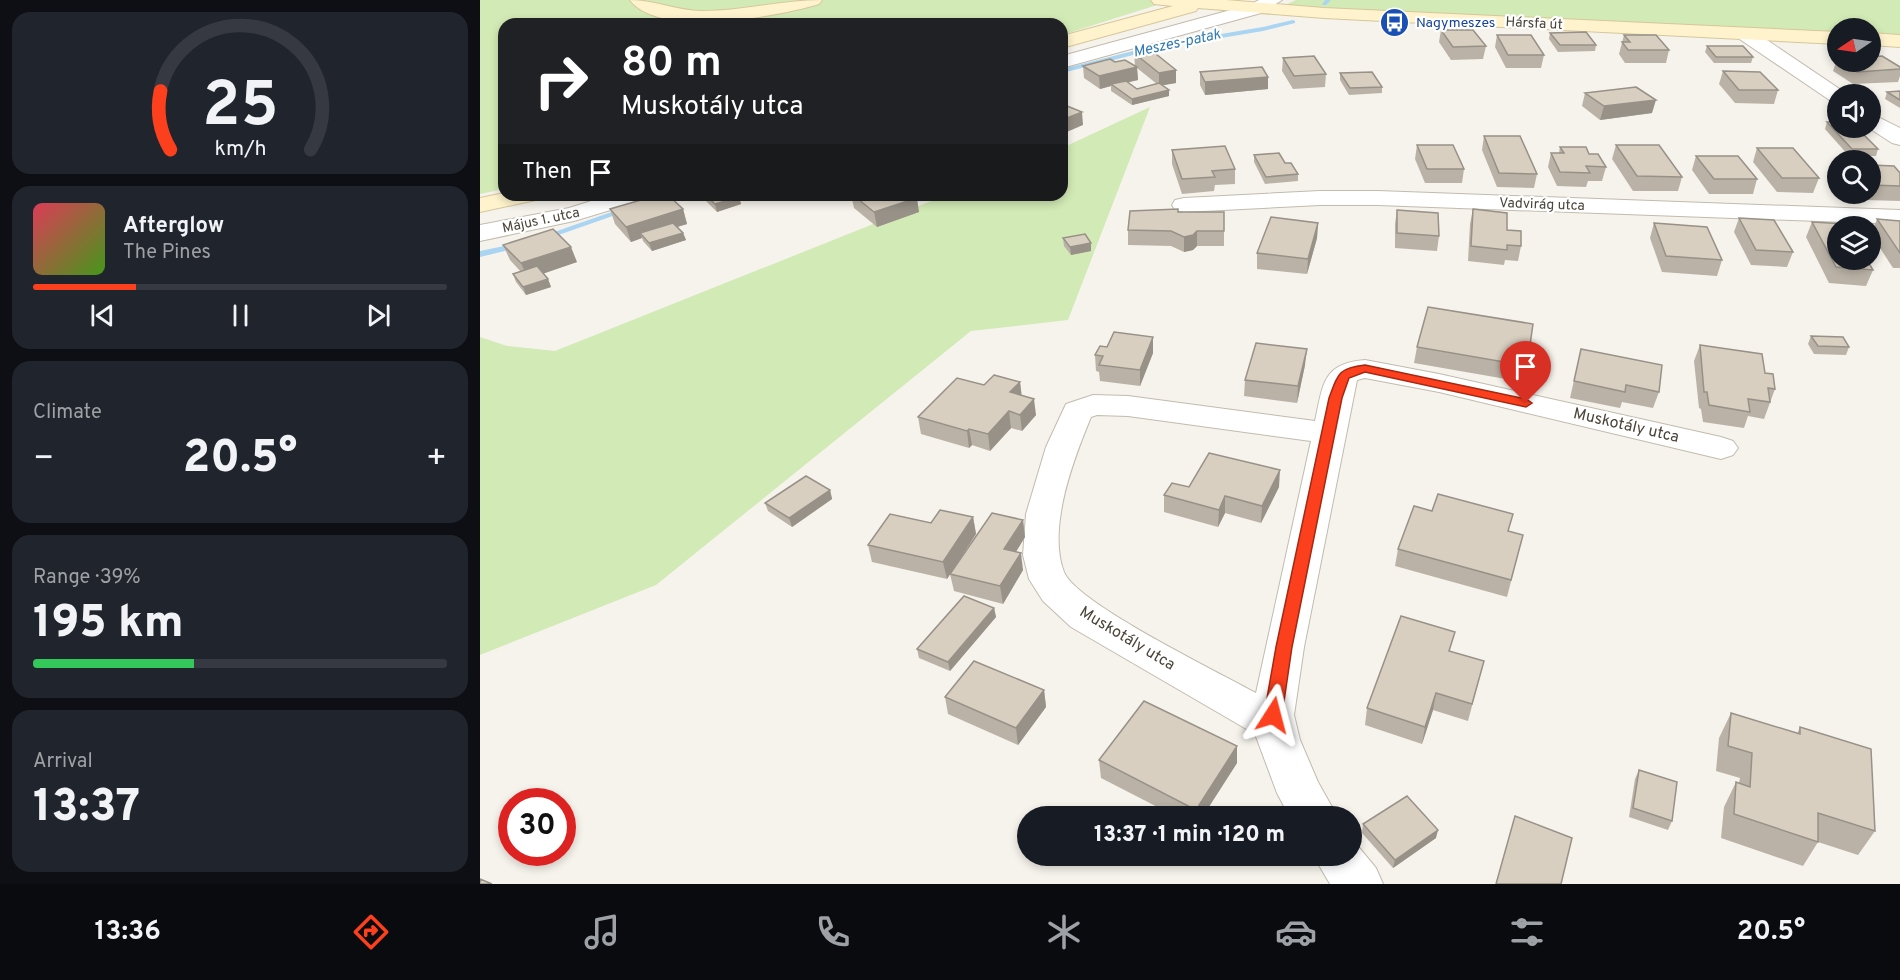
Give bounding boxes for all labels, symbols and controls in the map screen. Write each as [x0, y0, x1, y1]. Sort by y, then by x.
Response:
bus stop icon: Nagymeszes [1379, 7, 1411, 39]
street label: Hársfa út [1505, 14, 1563, 34]
place label: Nagymeszes [1416, 15, 1495, 32]
north arrow [1827, 18, 1881, 72]
map controls [1827, 18, 1881, 270]
water label: Meszes-patak [1131, 25, 1223, 63]
text: 80 m [621, 38, 722, 91]
icon: right [522, 42, 600, 120]
text: 25 [202, 69, 278, 148]
button: sound [1827, 84, 1881, 138]
text: Muskotály utca [621, 90, 804, 124]
text: km/h [214, 137, 266, 164]
button: search [1827, 150, 1881, 204]
icon: arrive [584, 156, 617, 189]
text: Then [522, 159, 572, 186]
street label: Vadvirág utca [1499, 195, 1585, 215]
street label: Május 1. utca [501, 204, 581, 238]
text: Afterglow [123, 213, 224, 240]
button: layers [1827, 216, 1881, 270]
text: The Pines [123, 240, 211, 266]
icon: previous [86, 299, 119, 332]
icon: pause [224, 299, 257, 332]
icon: next [362, 299, 395, 332]
pin [1500, 341, 1551, 403]
icon: arrive [1509, 350, 1542, 383]
text: Climate [33, 400, 102, 426]
street label: Muskotály utca [1571, 404, 1681, 448]
text: 20.5° [183, 431, 297, 488]
text: − [33, 439, 54, 481]
text: + [426, 439, 447, 481]
text: Range · 39% [33, 565, 141, 591]
text: 195 km [33, 596, 184, 653]
street label: Muskotály utca [1075, 603, 1179, 675]
position arrow [1241, 683, 1305, 747]
text: Arrival [33, 749, 93, 775]
text: 13:37 [33, 780, 140, 837]
speed limit sign: 30 [498, 788, 576, 866]
text: 13:37 · 1 min · 120 m [1094, 822, 1285, 849]
icon: directions [350, 911, 392, 953]
icon: music [581, 911, 623, 953]
icon: phone [812, 911, 854, 953]
icon: climate [1043, 911, 1085, 953]
icon: car [1275, 911, 1317, 953]
icon: filters [1506, 911, 1548, 953]
text: 13:36 [95, 915, 161, 949]
text: 20.5° [1737, 915, 1805, 949]

